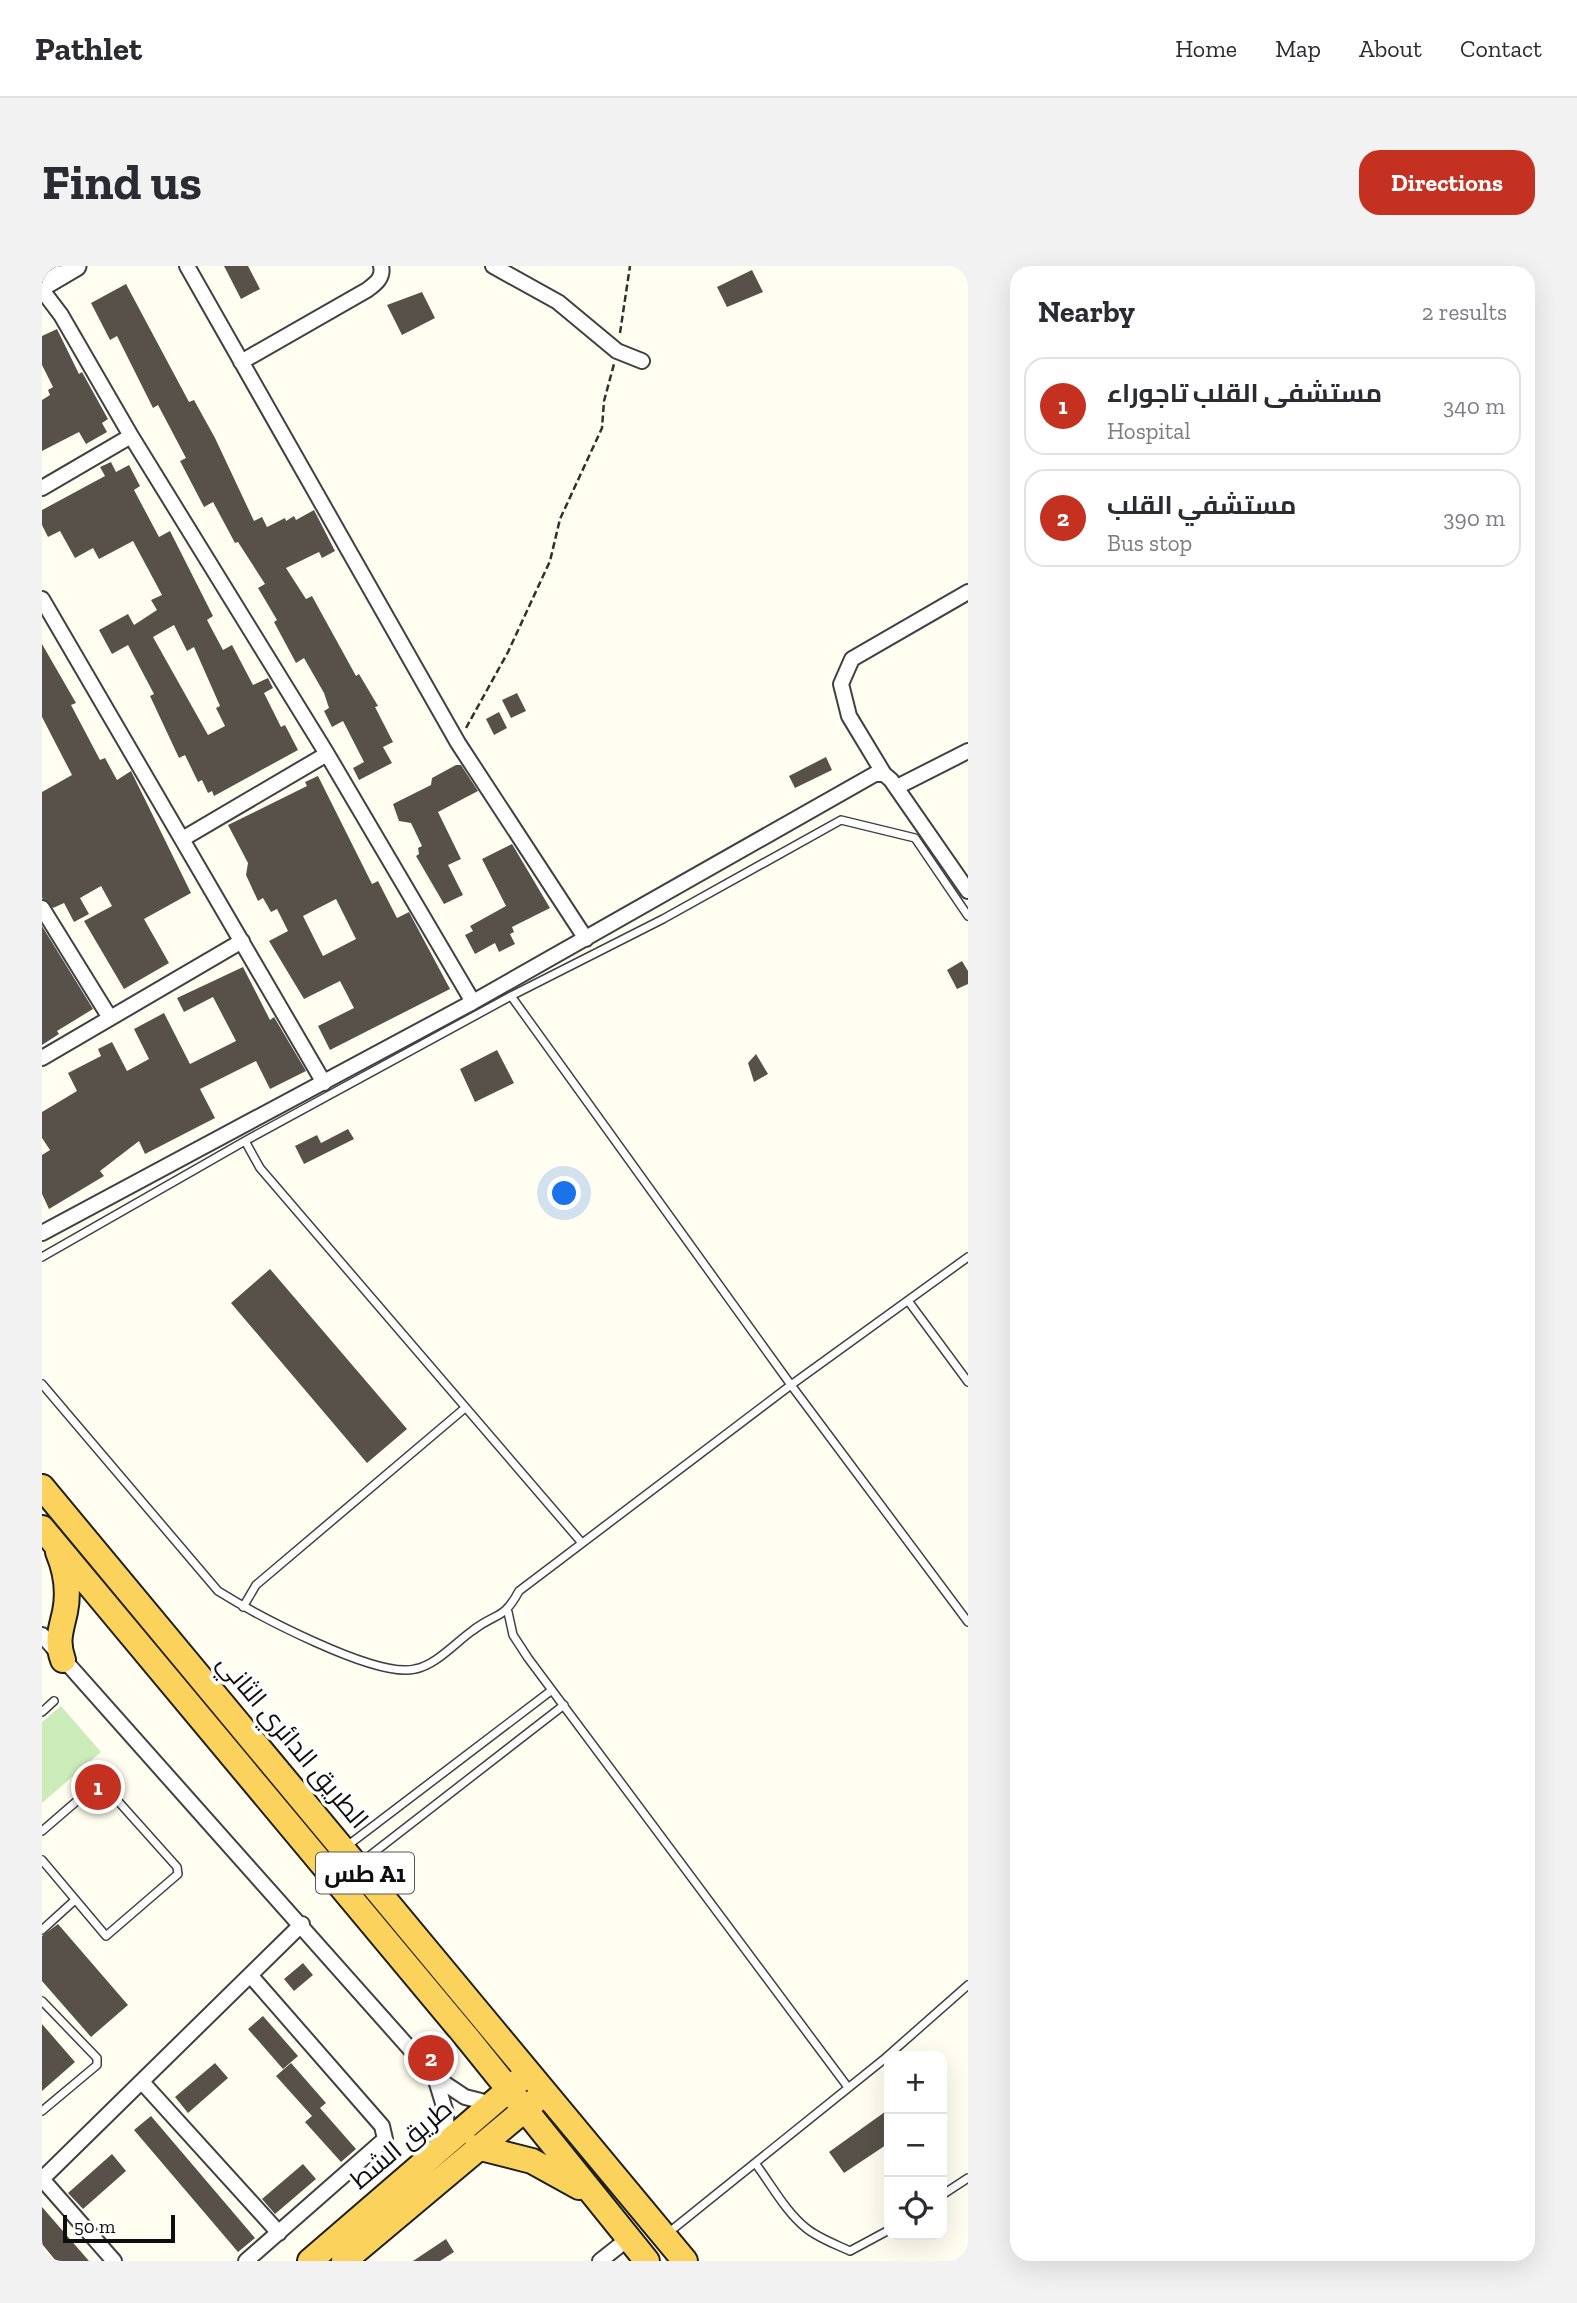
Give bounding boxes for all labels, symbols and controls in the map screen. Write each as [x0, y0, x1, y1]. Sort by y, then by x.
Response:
text: Pathlet [35, 29, 142, 68]
text: Home [1175, 34, 1237, 63]
text: Map [1275, 34, 1321, 63]
text: About [1359, 34, 1422, 63]
text: Contact [1460, 34, 1542, 63]
button: Directions [1359, 150, 1535, 215]
text: Find us [42, 153, 202, 212]
text: Nearby [1038, 294, 1135, 330]
text: 2 results [1422, 298, 1507, 326]
text: مستشفى القلب تاجوراء [1107, 377, 1382, 409]
text: 1 [1058, 392, 1068, 420]
text: 340 m [1443, 392, 1505, 420]
text: Hospital [1107, 417, 1191, 445]
text: مستشفي القلب [1107, 489, 1296, 521]
text: 2 [1057, 504, 1069, 532]
text: 390 m [1443, 504, 1505, 532]
text: Bus stop [1107, 529, 1192, 557]
your location [547, 1176, 581, 1210]
street label: الطريق الدائري الثاني [207, 1647, 375, 1838]
pin: 1 [75, 1761, 121, 1813]
road number: طس A1 [316, 1853, 414, 1894]
pin: 2 [408, 2032, 454, 2084]
map controls [884, 2051, 947, 2240]
button: + [884, 2051, 947, 2114]
street label: طريق الشط [344, 2092, 458, 2196]
button: − [884, 2114, 947, 2177]
button: locate [884, 2177, 947, 2240]
scale bar [63, 2212, 175, 2244]
text: 50 m [74, 2215, 115, 2238]

